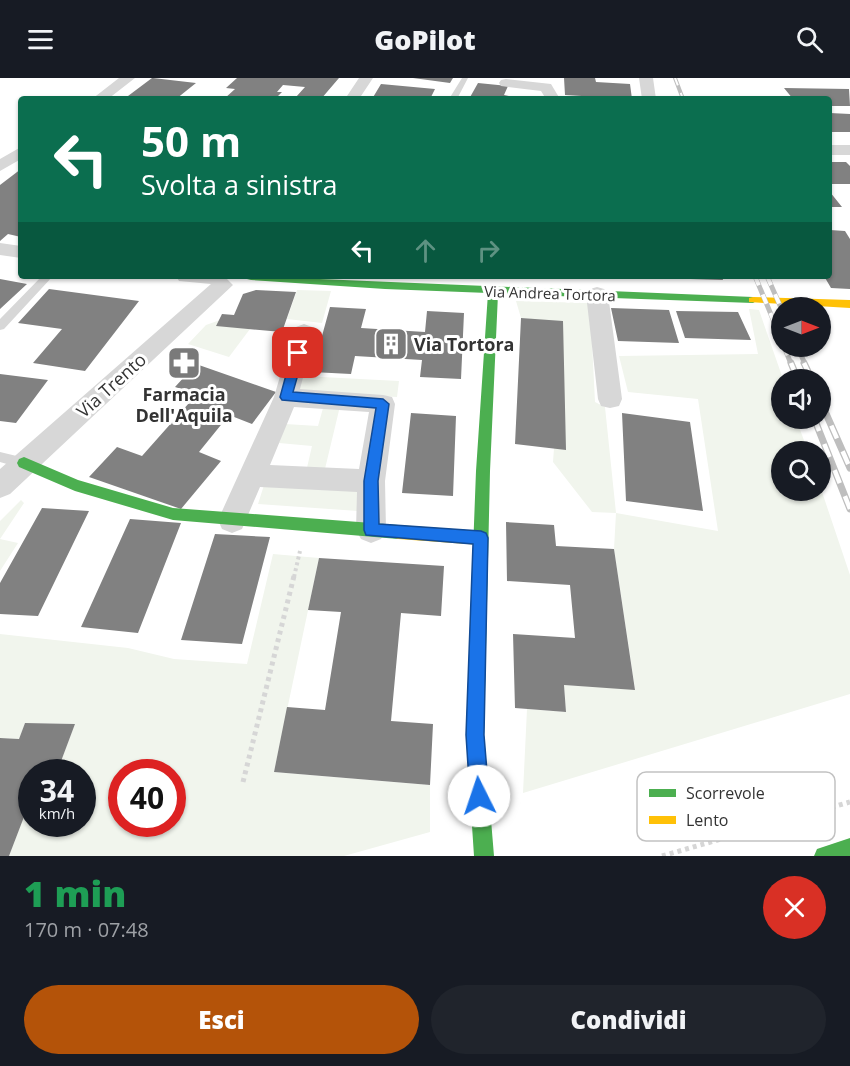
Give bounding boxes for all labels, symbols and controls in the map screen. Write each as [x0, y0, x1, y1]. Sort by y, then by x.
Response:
text: GoPilot [374, 21, 476, 58]
icon: menu [24, 23, 57, 56]
icon: search [793, 23, 826, 56]
text: 50 m [141, 112, 241, 169]
icon: left [42, 120, 120, 198]
text: Svolta a sinistra [141, 166, 338, 203]
icon: left [346, 234, 379, 267]
icon: ahead [409, 234, 442, 267]
icon: right [472, 234, 505, 267]
street label: Via Andrea Tortora [484, 281, 616, 305]
north arrow [771, 297, 831, 357]
map controls [771, 297, 831, 501]
building icon: Via Tortora [373, 326, 409, 362]
pin [272, 327, 323, 378]
place label: Via Tortora [414, 332, 515, 356]
icon: arrive [281, 336, 314, 369]
pharmacy icon: Farmacia Dell'Aquila [166, 345, 202, 381]
street label: Via Trento [71, 347, 151, 423]
button: sound [771, 369, 831, 429]
place label: Farmacia Dell'Aquila [135, 382, 233, 427]
button: search [771, 441, 831, 501]
speed limit sign: 40 [108, 759, 186, 837]
position arrow [447, 764, 511, 828]
text: 34 [40, 770, 74, 811]
legend [637, 772, 835, 841]
text: Scorrevole [686, 782, 765, 804]
text: km/h [39, 803, 75, 823]
text: Lento [686, 809, 728, 831]
text: 1 min [24, 869, 126, 918]
button: close [763, 876, 826, 939]
text: 170 m · 07:48 [24, 916, 149, 943]
button: Esci [24, 985, 419, 1054]
button: Condividi [431, 985, 826, 1054]

